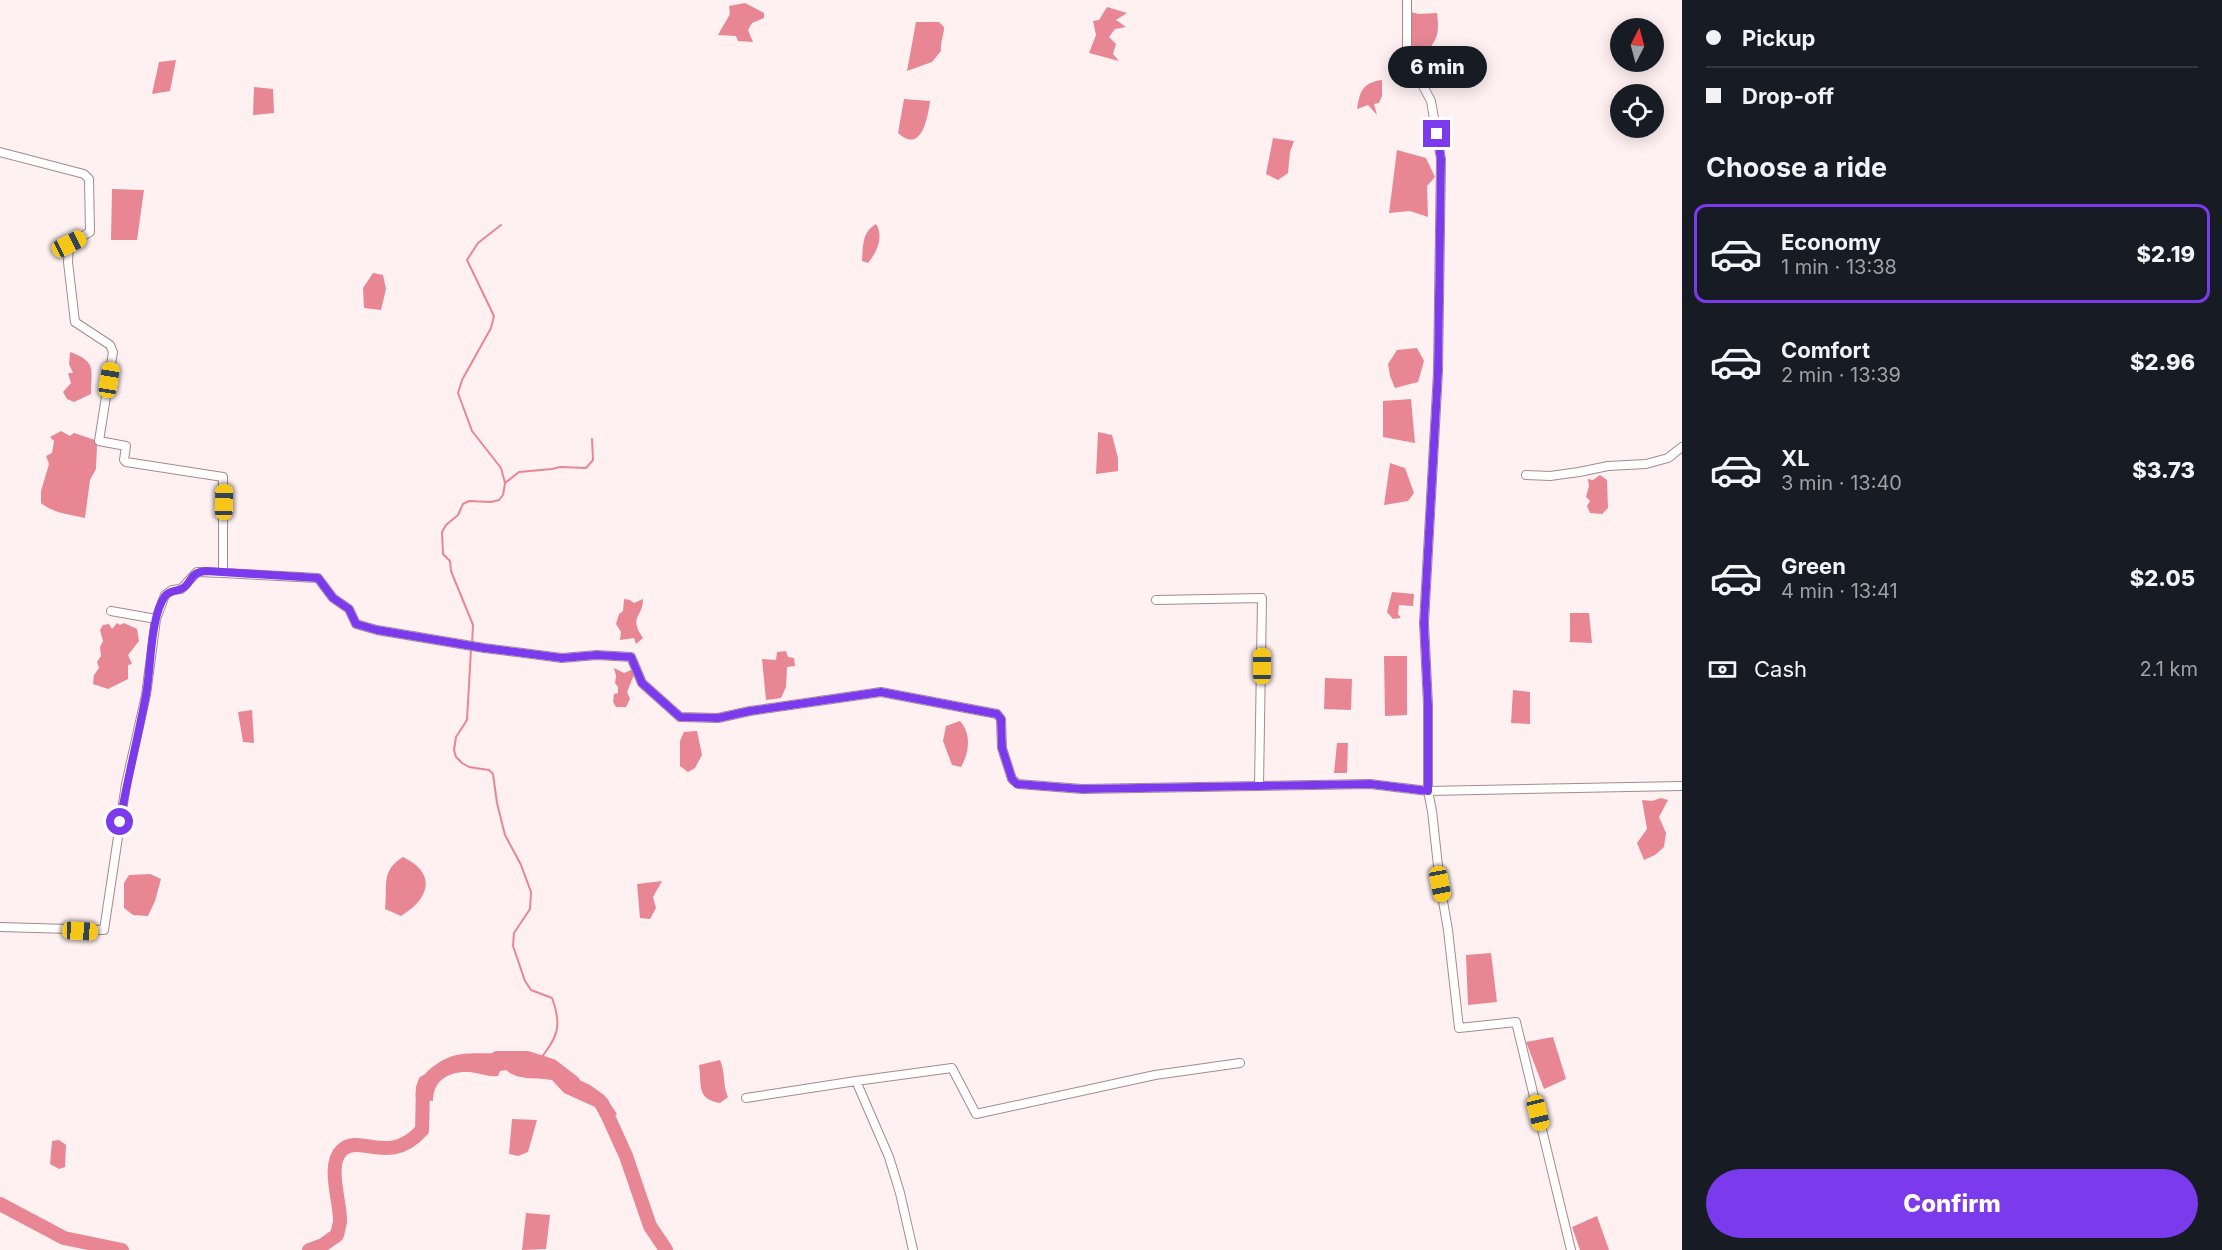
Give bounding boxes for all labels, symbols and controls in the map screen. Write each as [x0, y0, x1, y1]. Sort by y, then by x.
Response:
north arrow [1610, 18, 1664, 72]
map controls [1610, 18, 1664, 138]
text: Pickup [1742, 25, 1816, 51]
callout: 6 min [1388, 47, 1486, 89]
text: 6 min [1410, 55, 1465, 79]
text: Drop-off [1742, 83, 1834, 109]
button: locate [1610, 84, 1664, 138]
route end [1423, 120, 1450, 147]
text: Choose a ride [1706, 151, 1887, 184]
icon: car [1709, 227, 1763, 281]
car [49, 228, 89, 260]
text: Economy [1781, 229, 1881, 255]
text: $2.19 [2136, 241, 2195, 267]
text: 1 min · 13:38 [1781, 255, 1897, 279]
icon: car [1709, 335, 1763, 389]
text: Comfort [1781, 337, 1870, 363]
text: $2.96 [2130, 349, 2195, 375]
car [97, 361, 121, 399]
text: 2 min · 13:39 [1781, 363, 1901, 387]
icon: car [1709, 443, 1763, 497]
text: XL [1781, 445, 1810, 471]
text: $3.73 [2132, 457, 2195, 483]
text: 3 min · 13:40 [1781, 471, 1902, 495]
car [215, 484, 233, 520]
icon: car [1709, 551, 1763, 605]
text: Green [1781, 553, 1846, 579]
text: $2.05 [2130, 565, 2195, 591]
text: 4 min · 13:41 [1781, 579, 1898, 603]
car [1253, 648, 1271, 684]
icon: cash [1706, 653, 1739, 686]
text: Cash [1754, 656, 1807, 682]
text: 2.1 km [2140, 657, 2198, 681]
route start [106, 808, 133, 835]
car [1428, 865, 1452, 903]
car [62, 921, 98, 941]
car [1525, 1093, 1551, 1133]
button: Confirm [1706, 1169, 2198, 1238]

